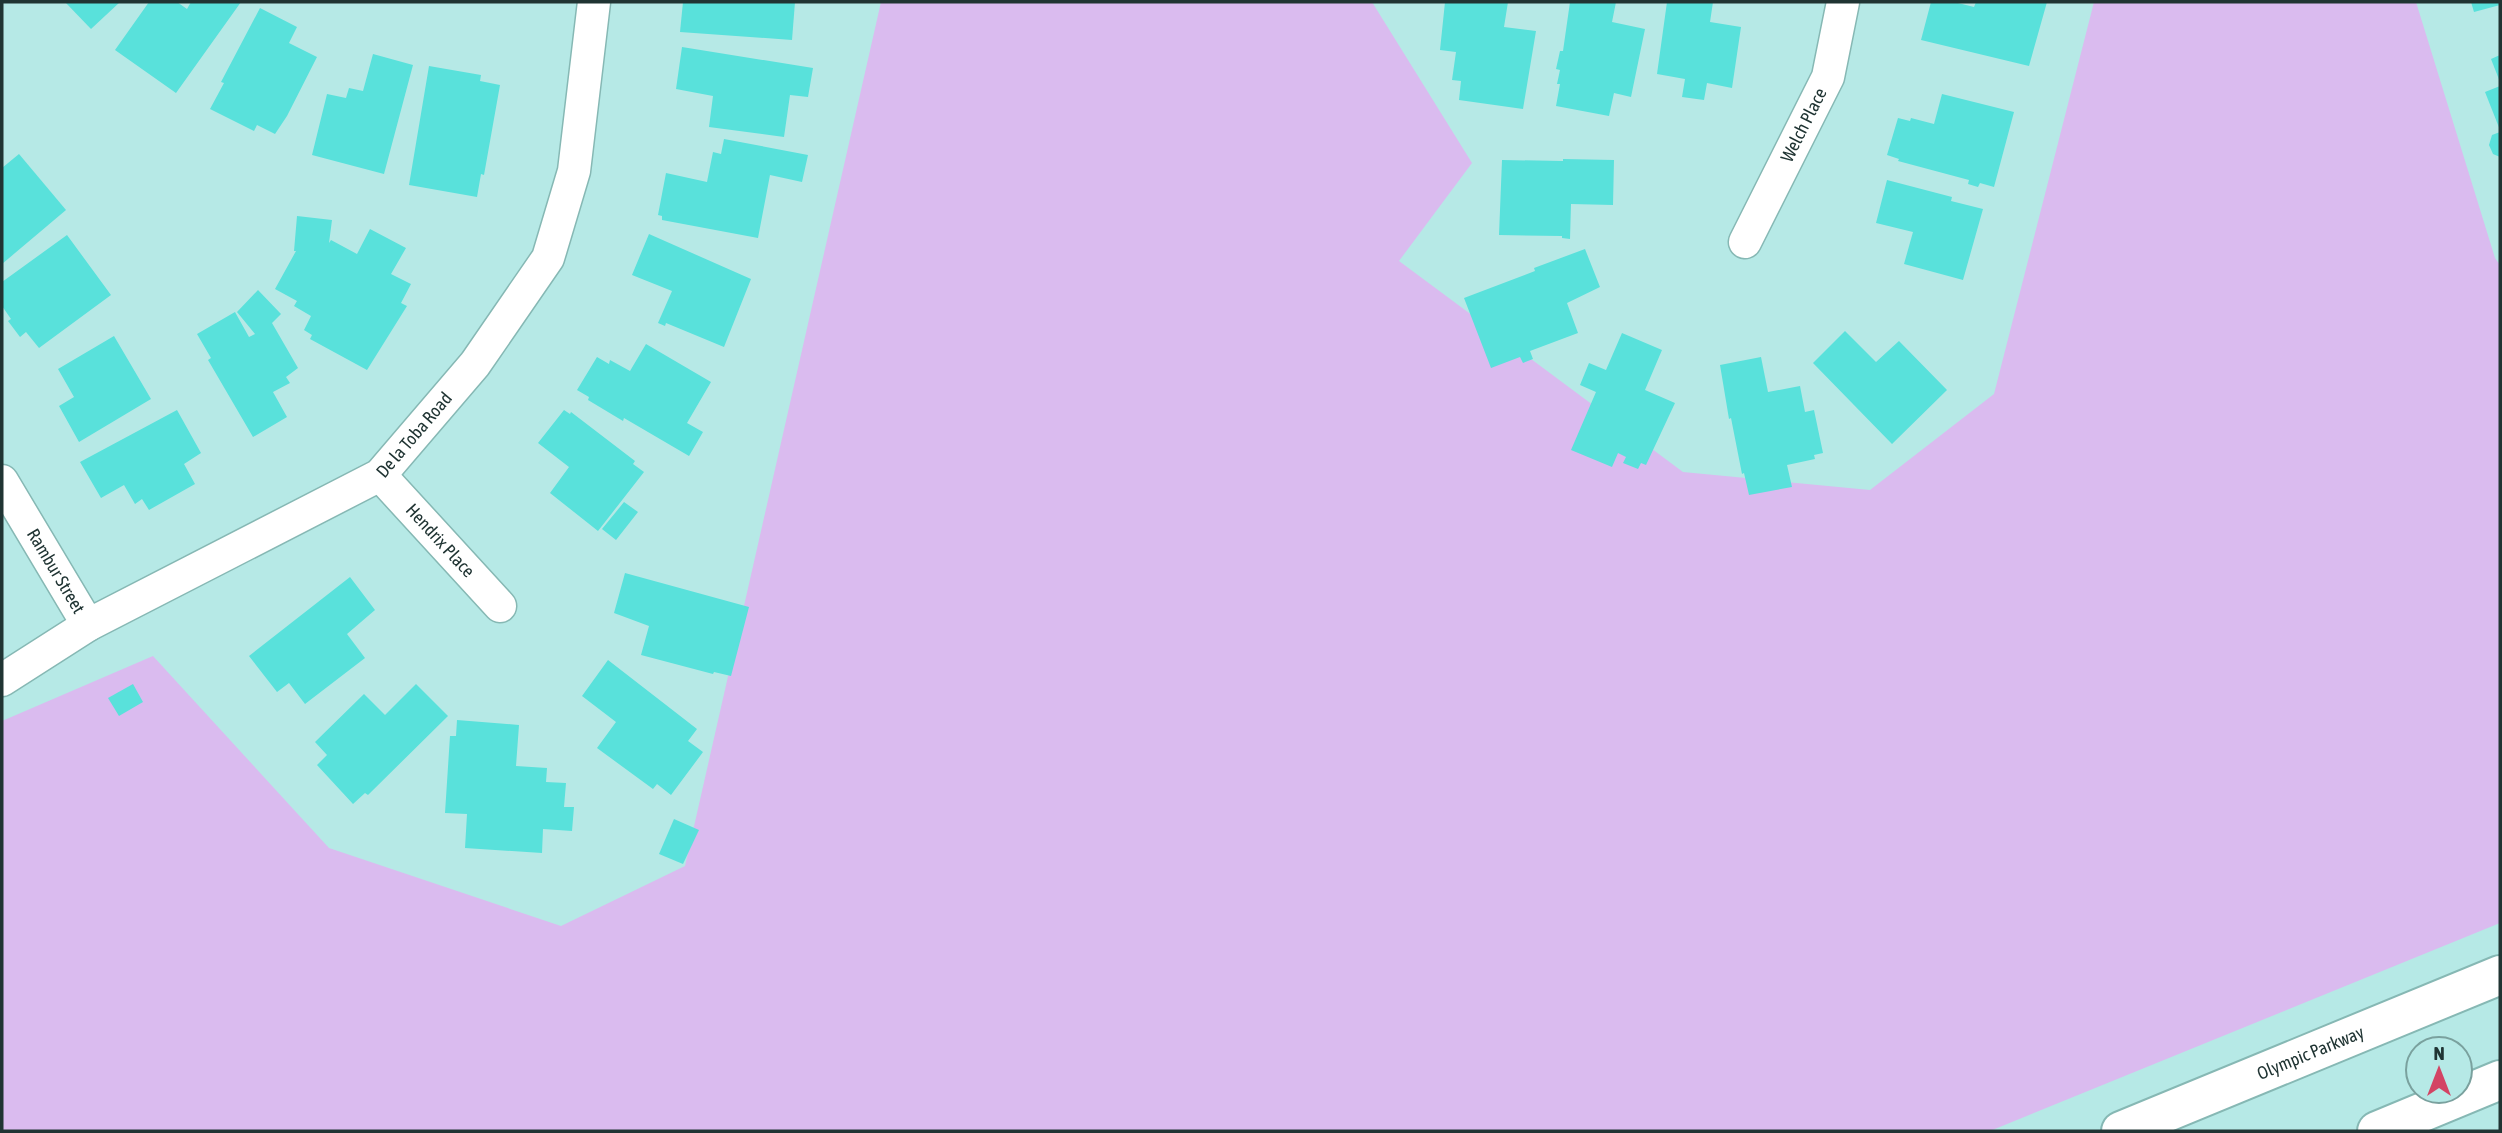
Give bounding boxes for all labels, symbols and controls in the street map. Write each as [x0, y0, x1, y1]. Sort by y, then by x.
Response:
street label: Welch Place [1776, 84, 1831, 165]
street label: De la Toba Road [372, 388, 456, 482]
street label: Hendrix Place [402, 499, 479, 581]
street label: Rambur Street [23, 525, 90, 617]
street label: Olympic Parkway [2254, 1021, 2367, 1084]
north arrow [2404, 1035, 2474, 1105]
text: N [2433, 1042, 2445, 1064]

